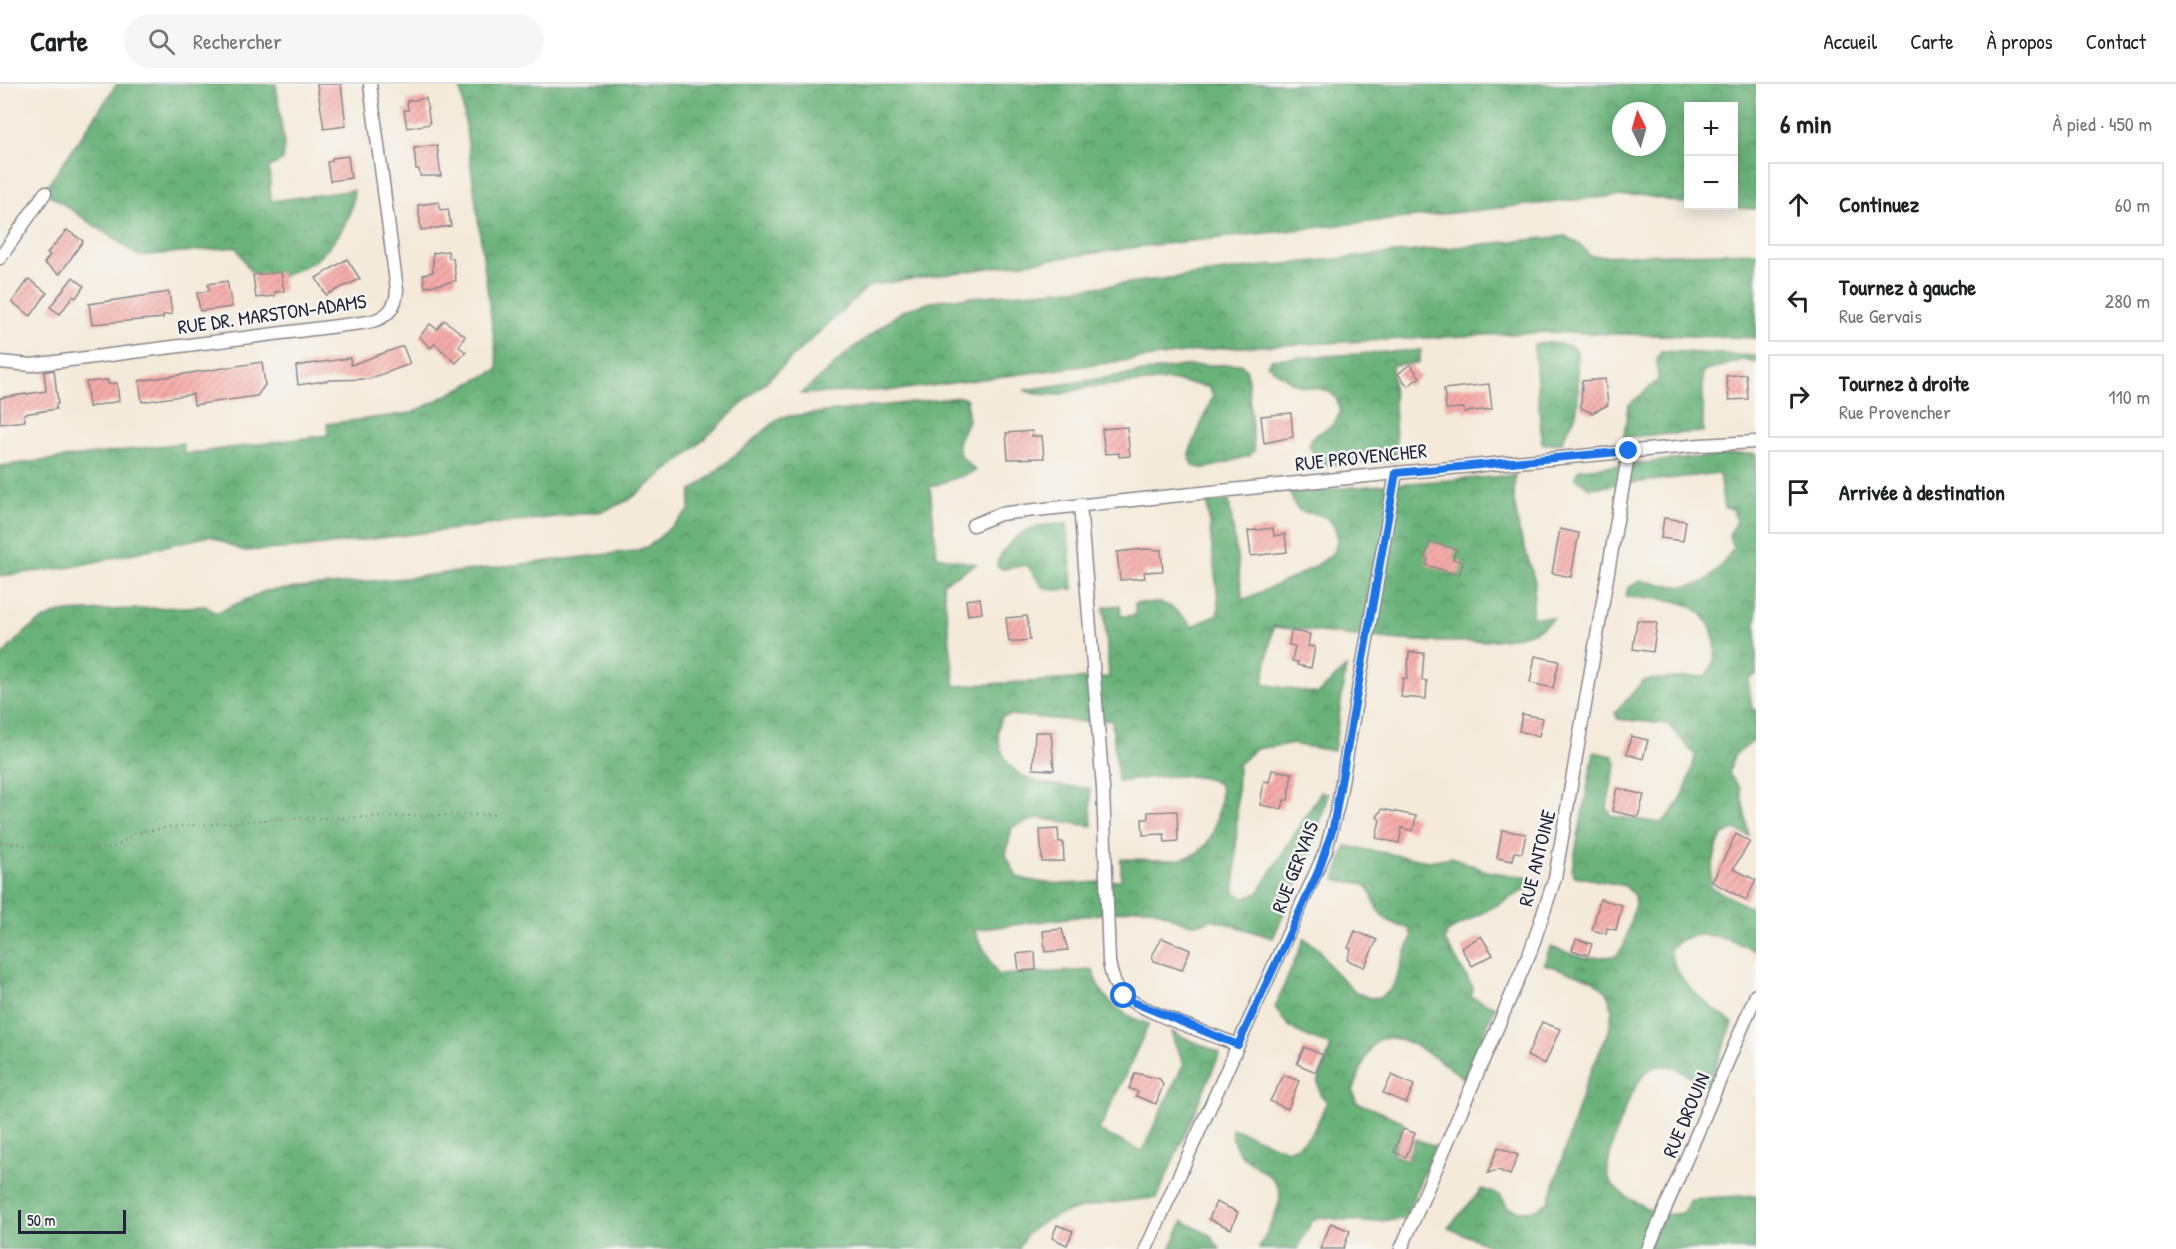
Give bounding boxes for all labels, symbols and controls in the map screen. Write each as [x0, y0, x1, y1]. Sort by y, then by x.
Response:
search box [124, 14, 544, 68]
text: Carte [30, 22, 88, 60]
icon: search [145, 25, 178, 58]
text: Rechercher [193, 26, 282, 56]
text: Accueil [1824, 27, 1877, 56]
text: Carte [1910, 27, 1954, 56]
text: À propos [1987, 27, 2053, 56]
text: Contact [2086, 27, 2146, 56]
north arrow [1612, 102, 1666, 156]
map controls [1684, 102, 1738, 210]
button: + [1684, 102, 1738, 156]
text: 6 min [1780, 106, 1832, 141]
text: À pied · 450 m [2053, 110, 2152, 137]
button: − [1684, 156, 1738, 210]
icon: ahead [1782, 188, 1815, 221]
text: Continuez [1839, 189, 1919, 219]
text: 60 m [2115, 191, 2150, 218]
text: Tournez à gauche [1839, 272, 1976, 302]
icon: left [1782, 284, 1815, 317]
street label: RUE DR. MARSTON-ADAMS [176, 287, 368, 340]
text: 280 m [2105, 287, 2150, 314]
text: Rue Gervais [1839, 302, 1922, 329]
text: Tournez à droite [1839, 368, 1969, 398]
icon: right [1782, 380, 1815, 413]
text: 110 m [2108, 383, 2150, 410]
text: Rue Provencher [1839, 398, 1951, 425]
street label: RUE PROVENCHER [1294, 436, 1428, 477]
route end [1615, 437, 1641, 463]
icon: arrive [1782, 476, 1815, 509]
text: Arrivée à destination [1839, 477, 2005, 507]
street label: RUE ANTOINE [1511, 807, 1562, 909]
street label: RUE GERVAIS [1265, 817, 1324, 916]
route start [1110, 982, 1136, 1008]
street label: RUE DROUIN [1656, 1068, 1715, 1161]
scale bar [18, 1207, 126, 1234]
text: 50 m [27, 1209, 56, 1231]

